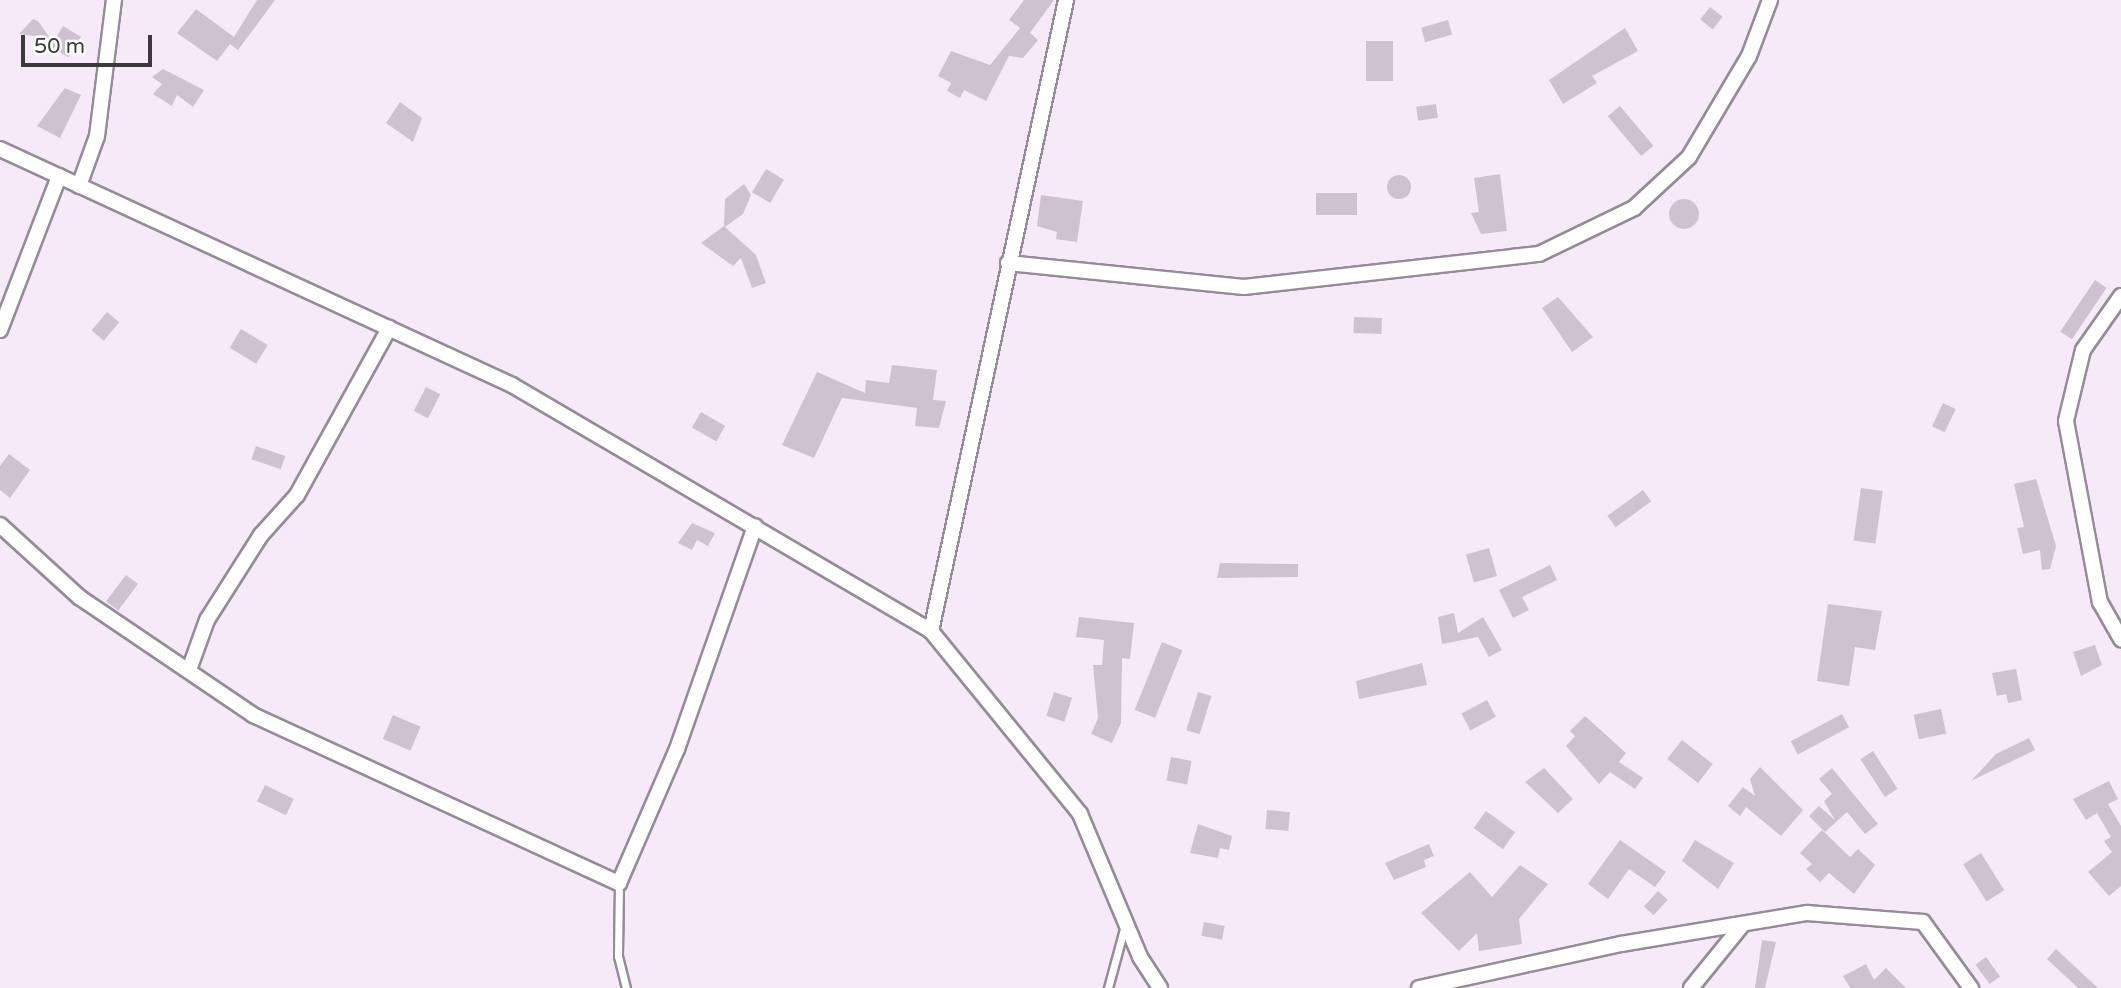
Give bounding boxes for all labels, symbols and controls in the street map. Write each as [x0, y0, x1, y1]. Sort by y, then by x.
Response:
scale bar [24, 21, 156, 65]
text: 50 m [34, 34, 85, 59]

